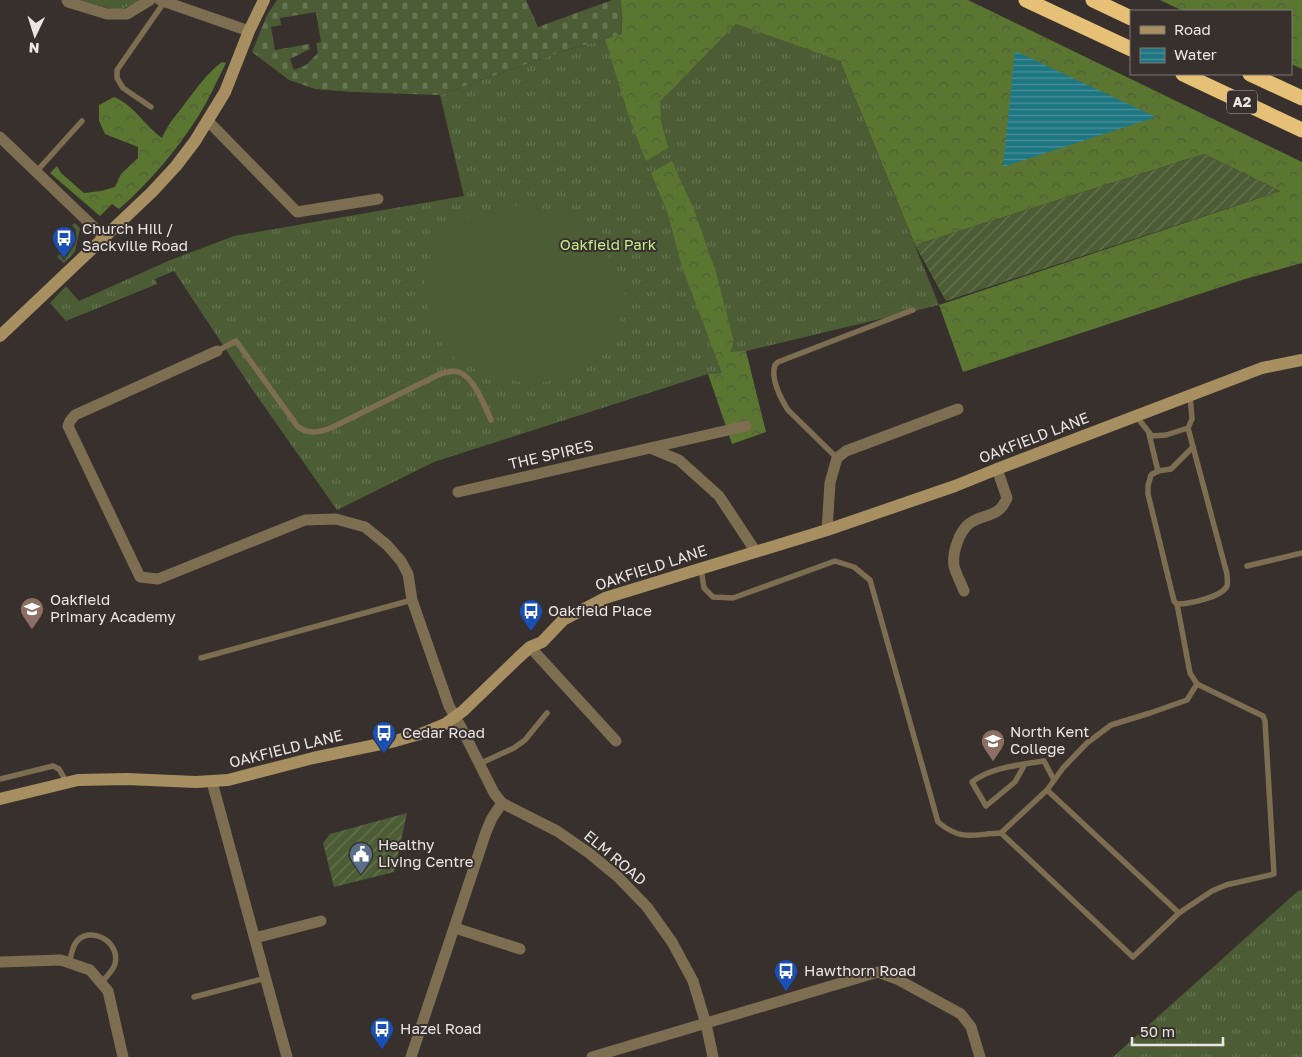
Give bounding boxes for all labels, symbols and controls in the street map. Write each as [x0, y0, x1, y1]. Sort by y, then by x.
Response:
north arrow [10, 10, 60, 60]
legend [1130, 10, 1292, 75]
text: Road [1174, 20, 1211, 38]
text: N [28, 40, 40, 57]
text: Water [1174, 45, 1217, 63]
road number: A2 [1227, 90, 1257, 114]
place label: Church Hill / Sackville Road [82, 219, 188, 254]
bus stop icon: Church Hill / Sackville Road [51, 225, 77, 259]
park label: Oakfield Park [560, 235, 657, 253]
street label: OAKFIELD LANE [976, 408, 1091, 466]
street label: THE SPIRES [507, 436, 595, 473]
street label: OAKFIELD LANE [593, 541, 709, 594]
place label: Oakfield Primary Academy [50, 590, 176, 625]
school or university icon: Oakfield Primary Academy [19, 596, 45, 630]
bus stop icon: Oakfield Place [518, 598, 544, 632]
place label: Oakfield Place [548, 601, 652, 619]
bus stop icon: Cedar Road [371, 720, 397, 754]
place label: North Kent College [1010, 722, 1089, 757]
place label: Cedar Road [402, 723, 485, 741]
street label: OAKFIELD LANE [227, 725, 344, 771]
school or university icon: North Kent College [980, 728, 1006, 762]
street label: ELM ROAD [581, 826, 651, 889]
place label: Healthy Living Centre [378, 835, 474, 870]
public building icon: Healthy Living Centre [348, 841, 374, 875]
bus stop icon: Hawthorn Road [773, 958, 799, 992]
place label: Hawthorn Road [804, 961, 916, 979]
scale bar [1132, 1014, 1223, 1046]
bus stop icon: Hazel Road [369, 1016, 395, 1050]
place label: Hazel Road [400, 1019, 482, 1037]
text: 50 m [1140, 1022, 1175, 1040]

